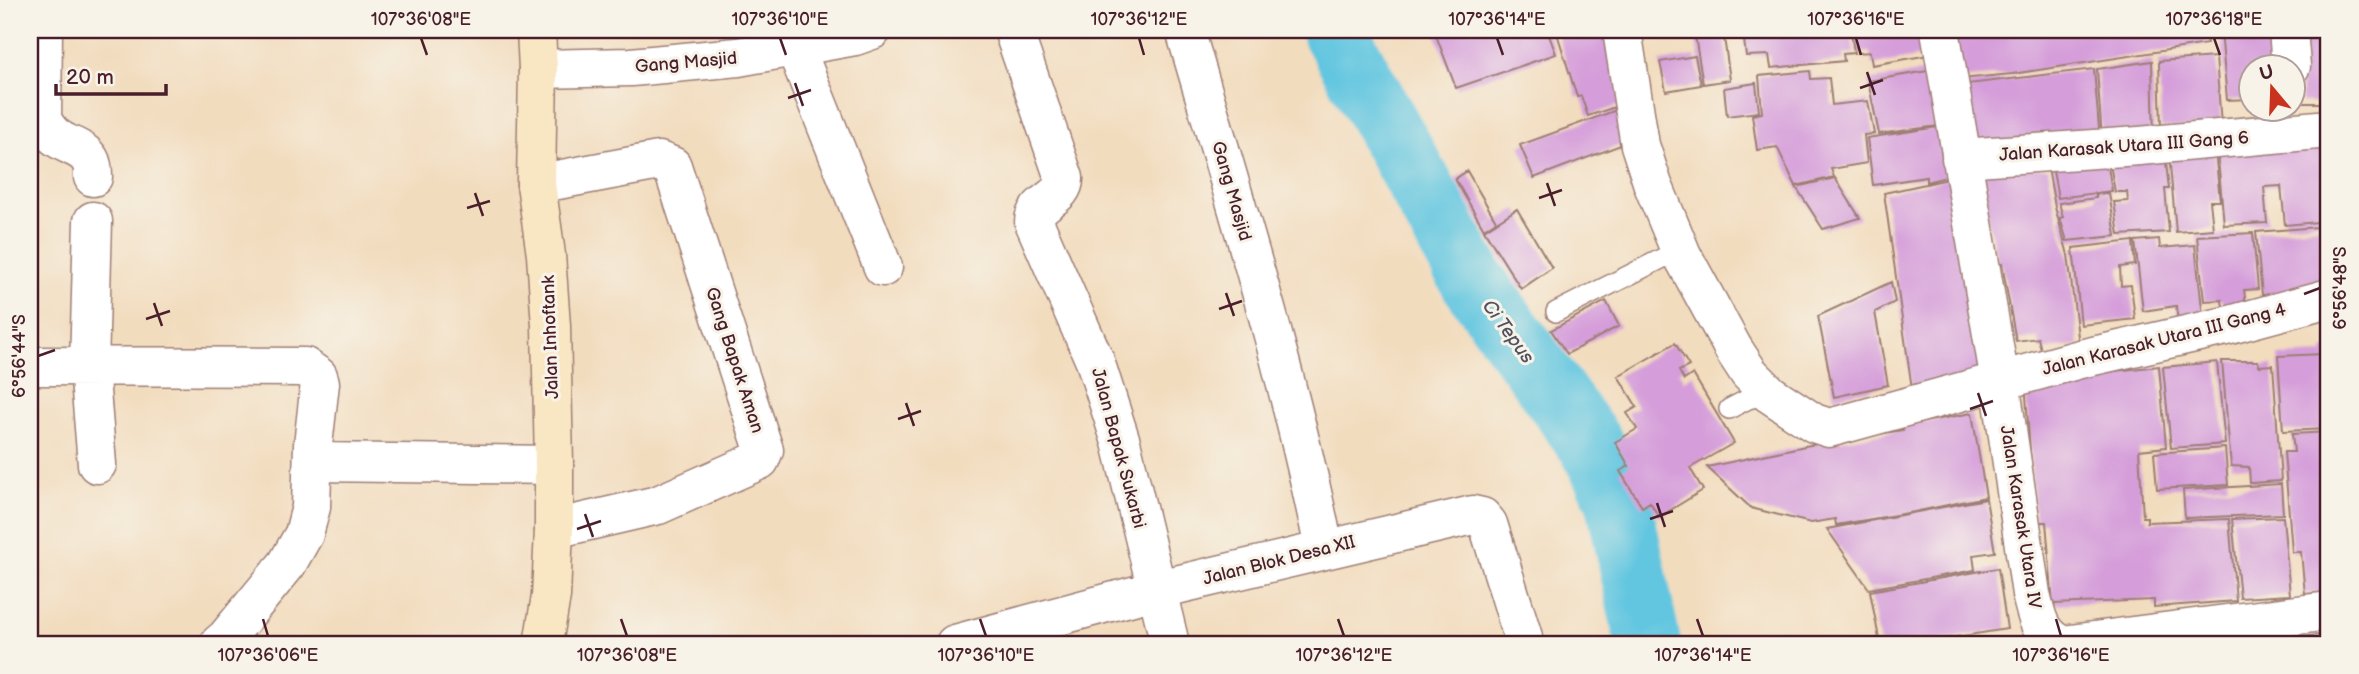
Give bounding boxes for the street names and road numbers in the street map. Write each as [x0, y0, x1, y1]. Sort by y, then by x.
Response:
street label: Gang Masjid [634, 48, 738, 77]
street label: Jalan Karasak Utara III Gang 6 [1998, 127, 2250, 166]
street label: Gang Masjid [1207, 139, 1256, 243]
street label: Jalan Inhoftank [538, 275, 563, 399]
street label: Gang Bapak Aman [701, 285, 768, 436]
street label: Jalan Karasak Utara III Gang 4 [2040, 299, 2288, 380]
street label: Jalan Bapak Sukarbi [1087, 366, 1150, 531]
street label: Jalan Karasak Utara IV [1996, 424, 2045, 610]
street label: Jalan Blok Desa XII [1201, 531, 1357, 590]

